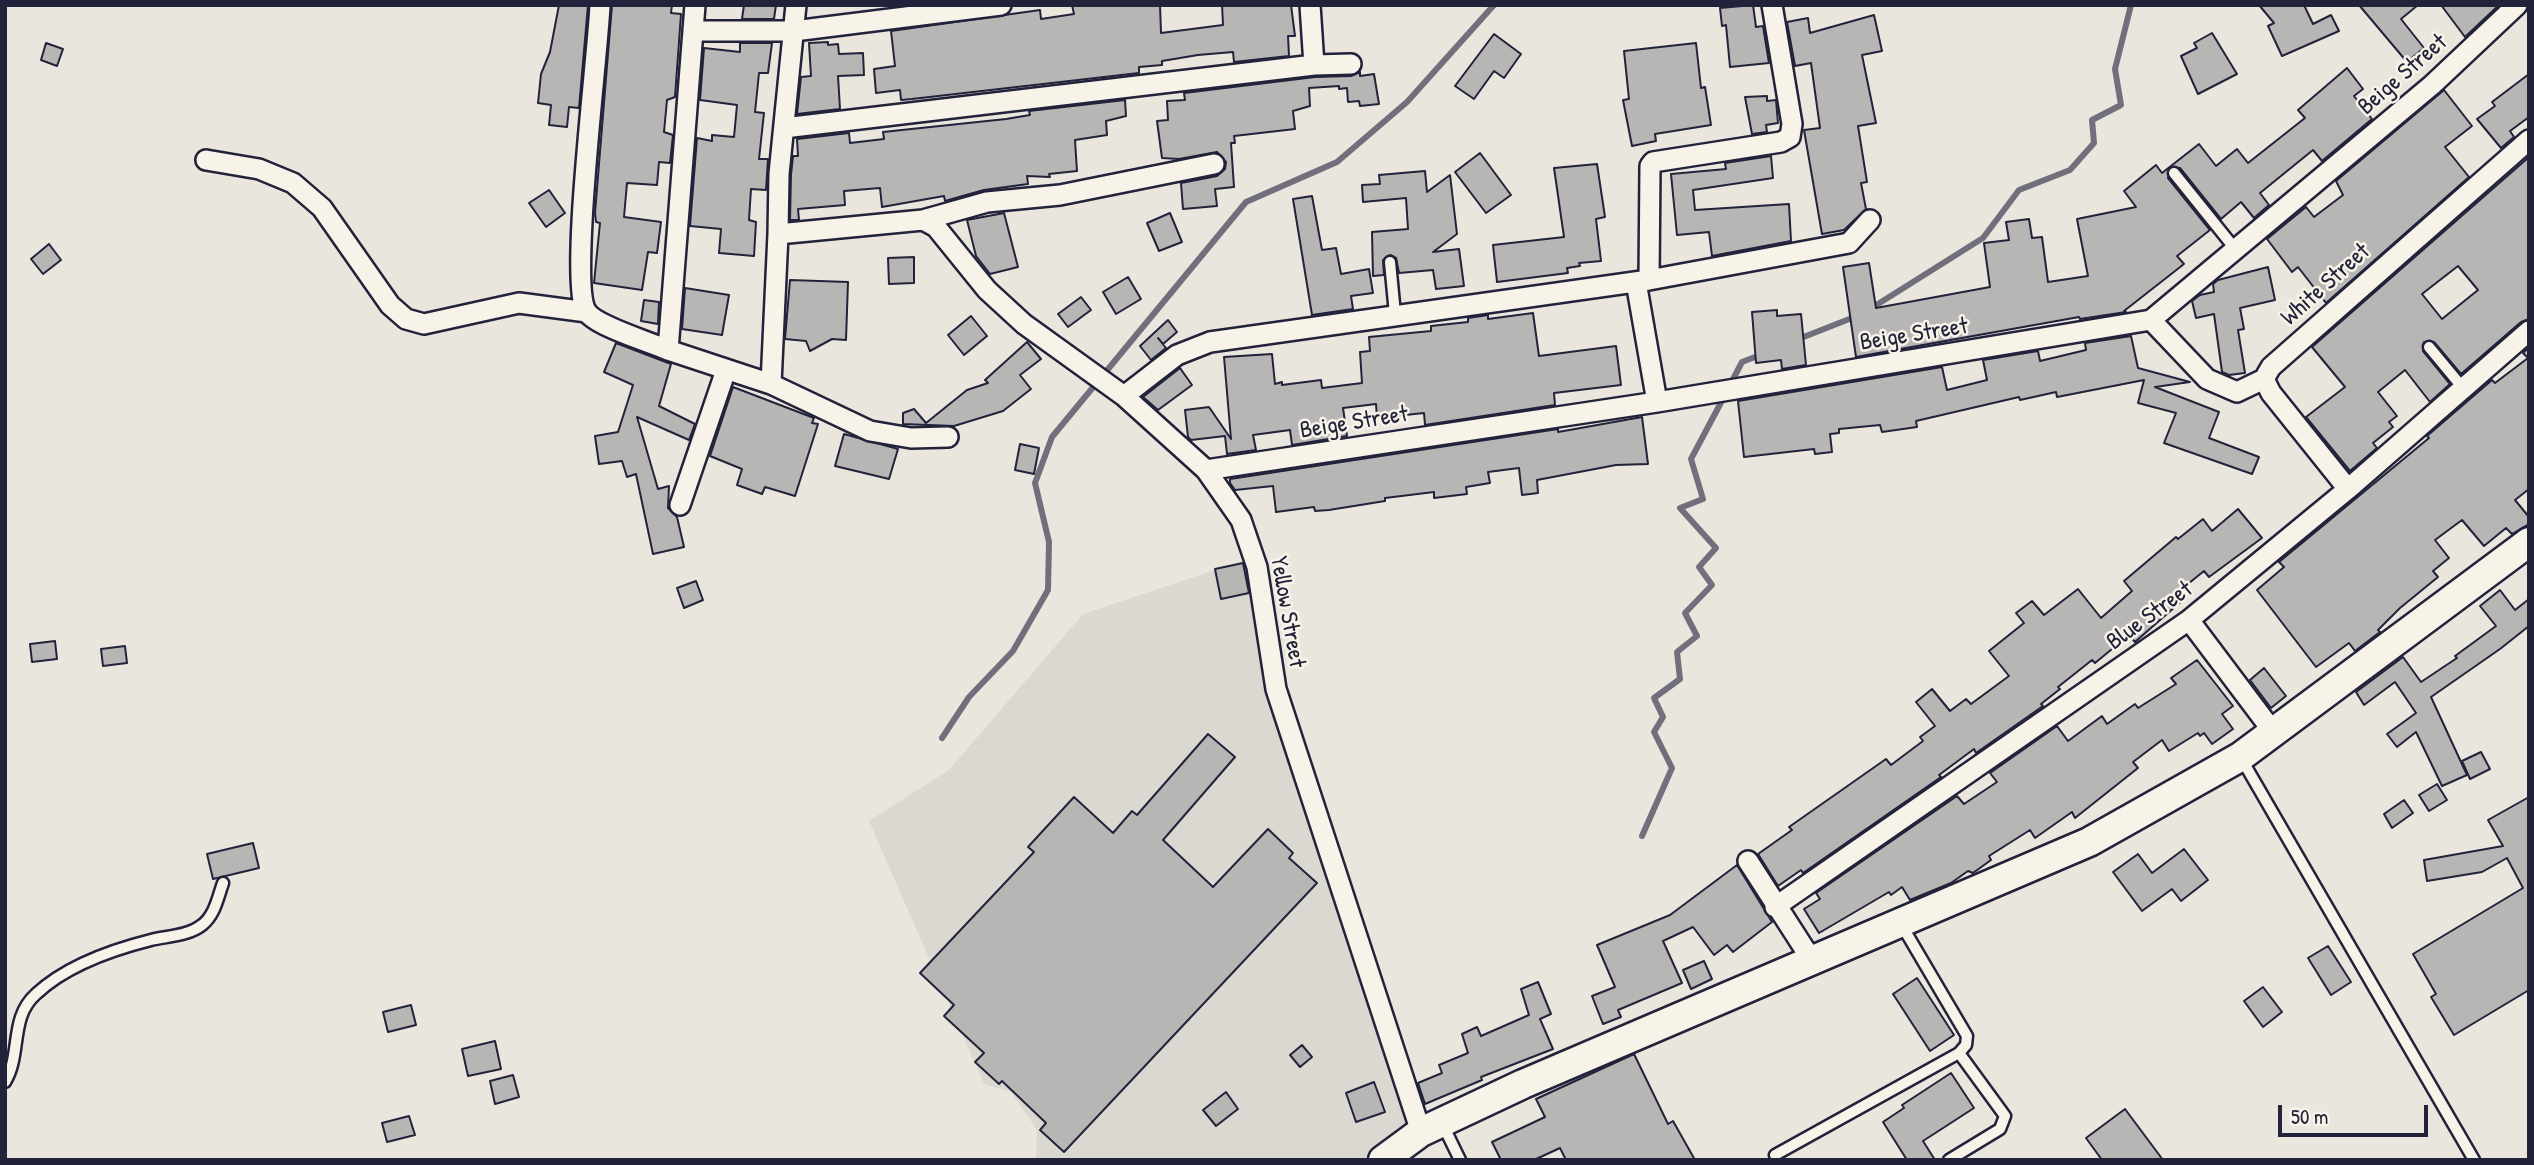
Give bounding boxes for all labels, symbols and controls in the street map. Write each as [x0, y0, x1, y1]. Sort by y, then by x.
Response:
street label: Beige Street [2353, 28, 2453, 122]
street label: White Street [2276, 238, 2376, 332]
street label: Beige Street [1858, 312, 1970, 358]
street label: Beige Street [1298, 400, 1410, 446]
street label: Yellow Street [1263, 554, 1311, 670]
street label: Blue Street [2101, 575, 2199, 657]
scale bar [2282, 1092, 2432, 1136]
text: 50 m [2291, 1102, 2328, 1131]

